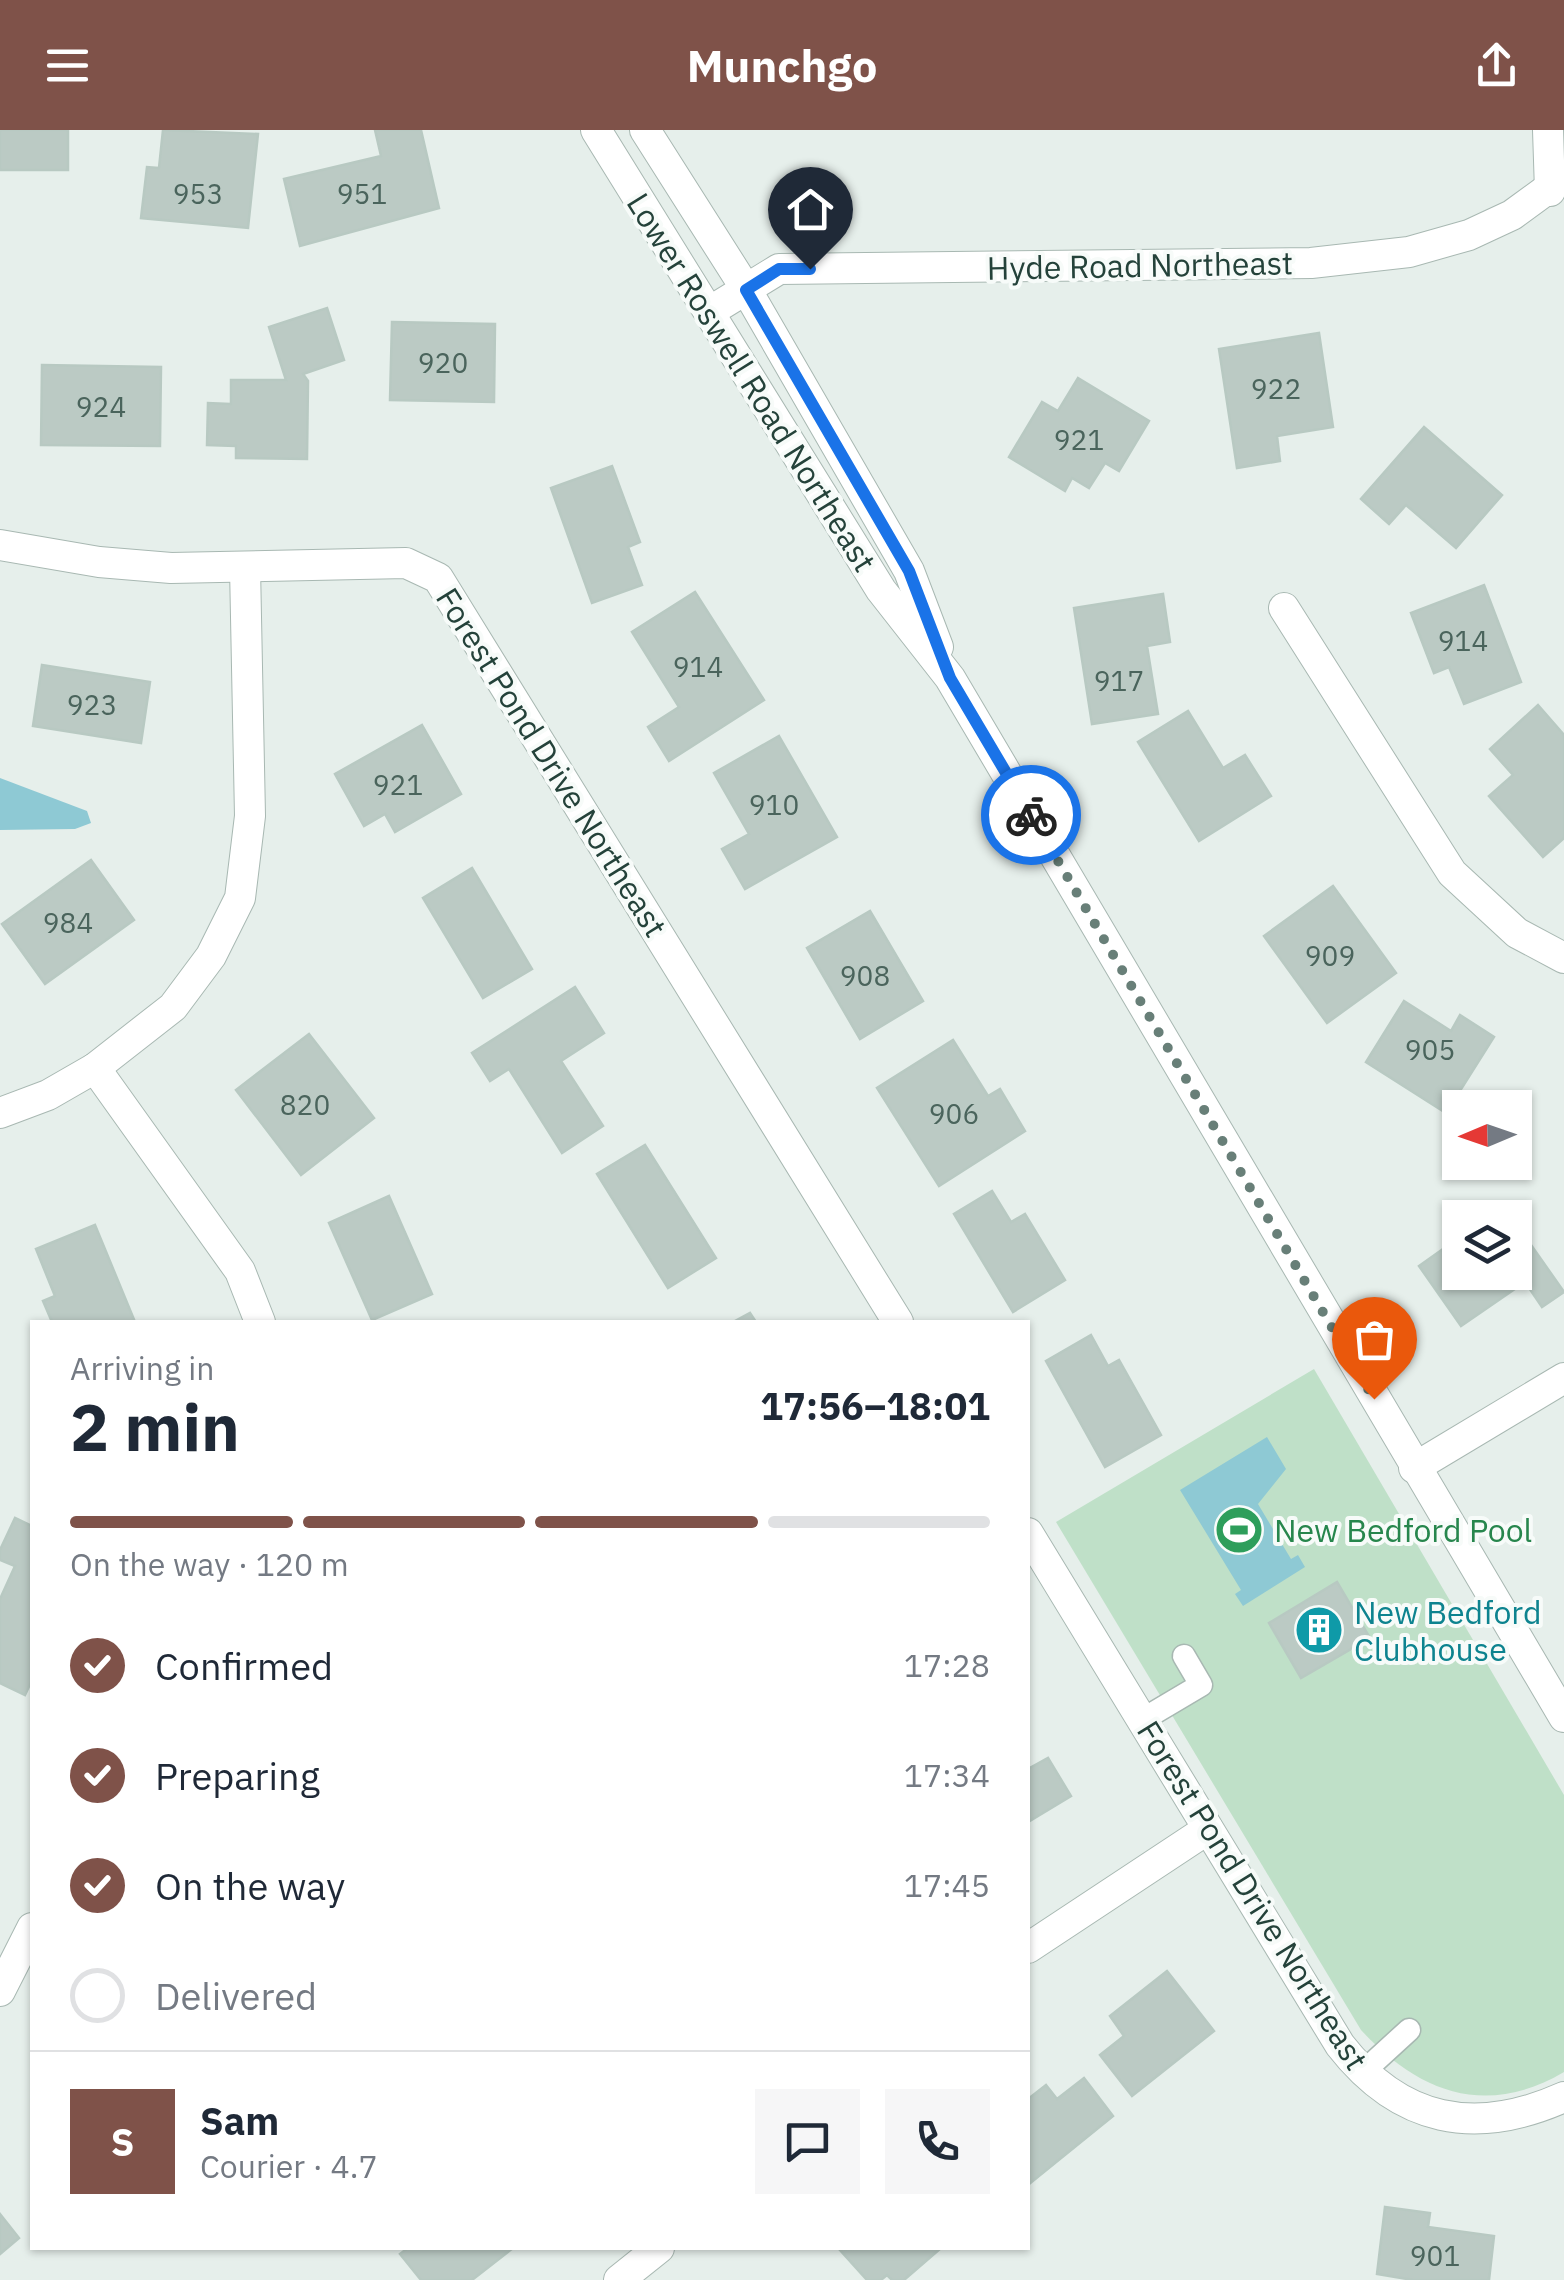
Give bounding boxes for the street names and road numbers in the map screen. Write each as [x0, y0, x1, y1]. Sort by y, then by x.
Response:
street label: Lower Roswell Road Northeast [618, 185, 886, 579]
street label: Hyde Road Northeast [987, 241, 1293, 289]
street label: Forest Pond Drive Northeast [427, 579, 677, 945]
street label: Forest Pond Drive Northeast [1128, 1712, 1378, 2078]

